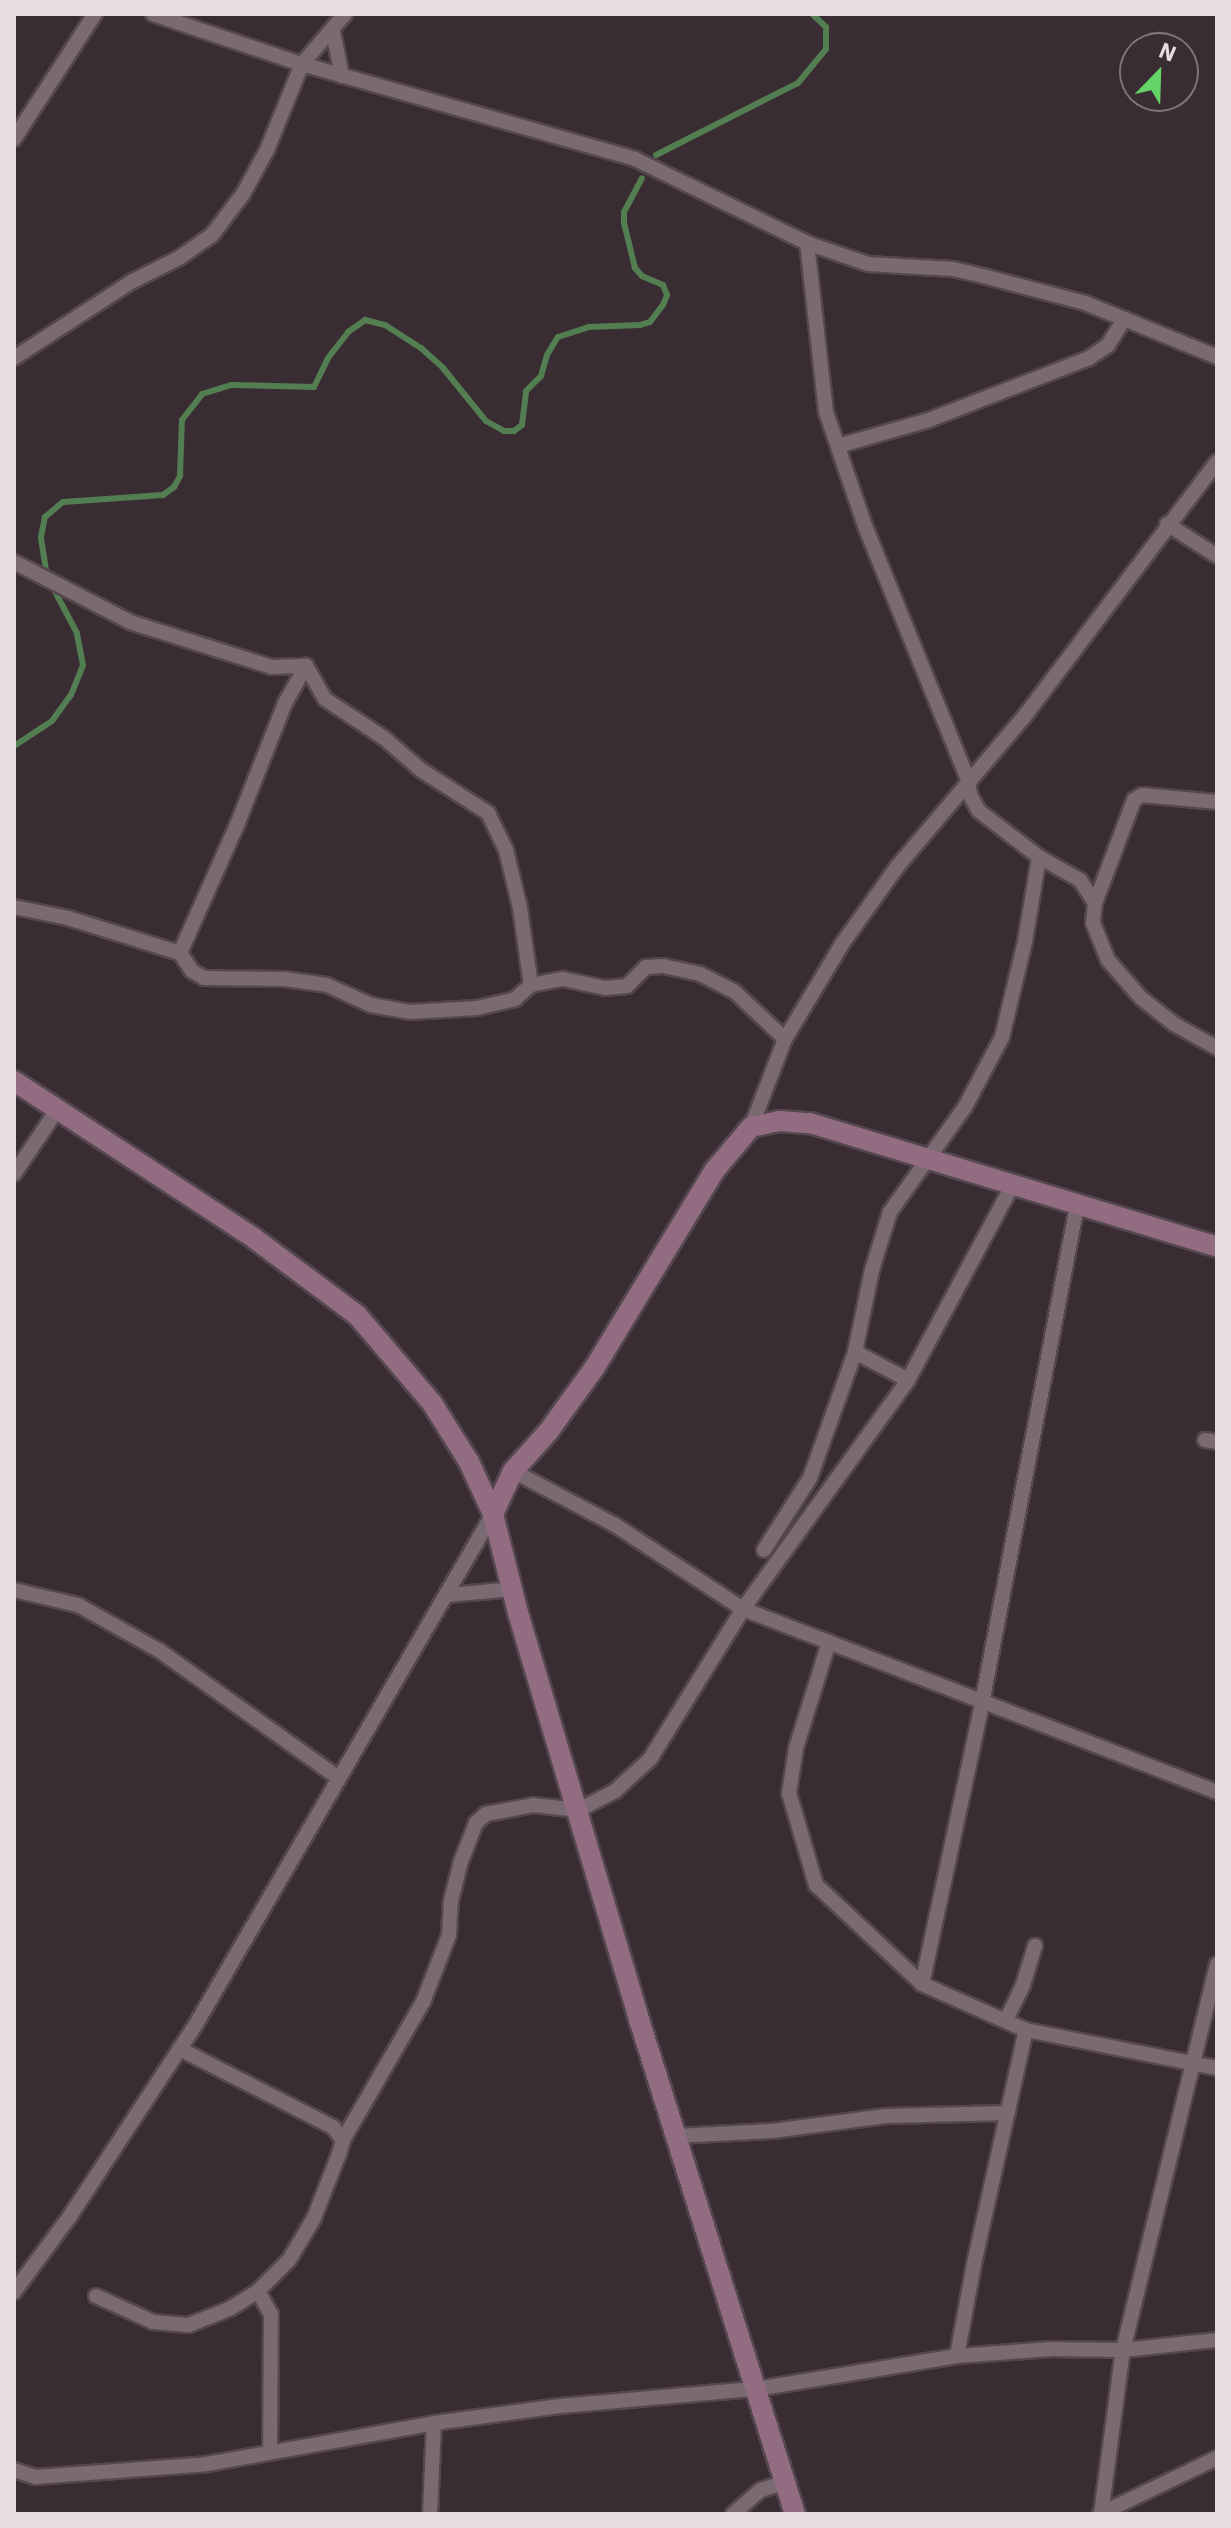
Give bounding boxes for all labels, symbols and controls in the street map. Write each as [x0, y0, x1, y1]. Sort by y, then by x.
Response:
north arrow [1119, 32, 1199, 112]
text: N [1155, 35, 1181, 68]

